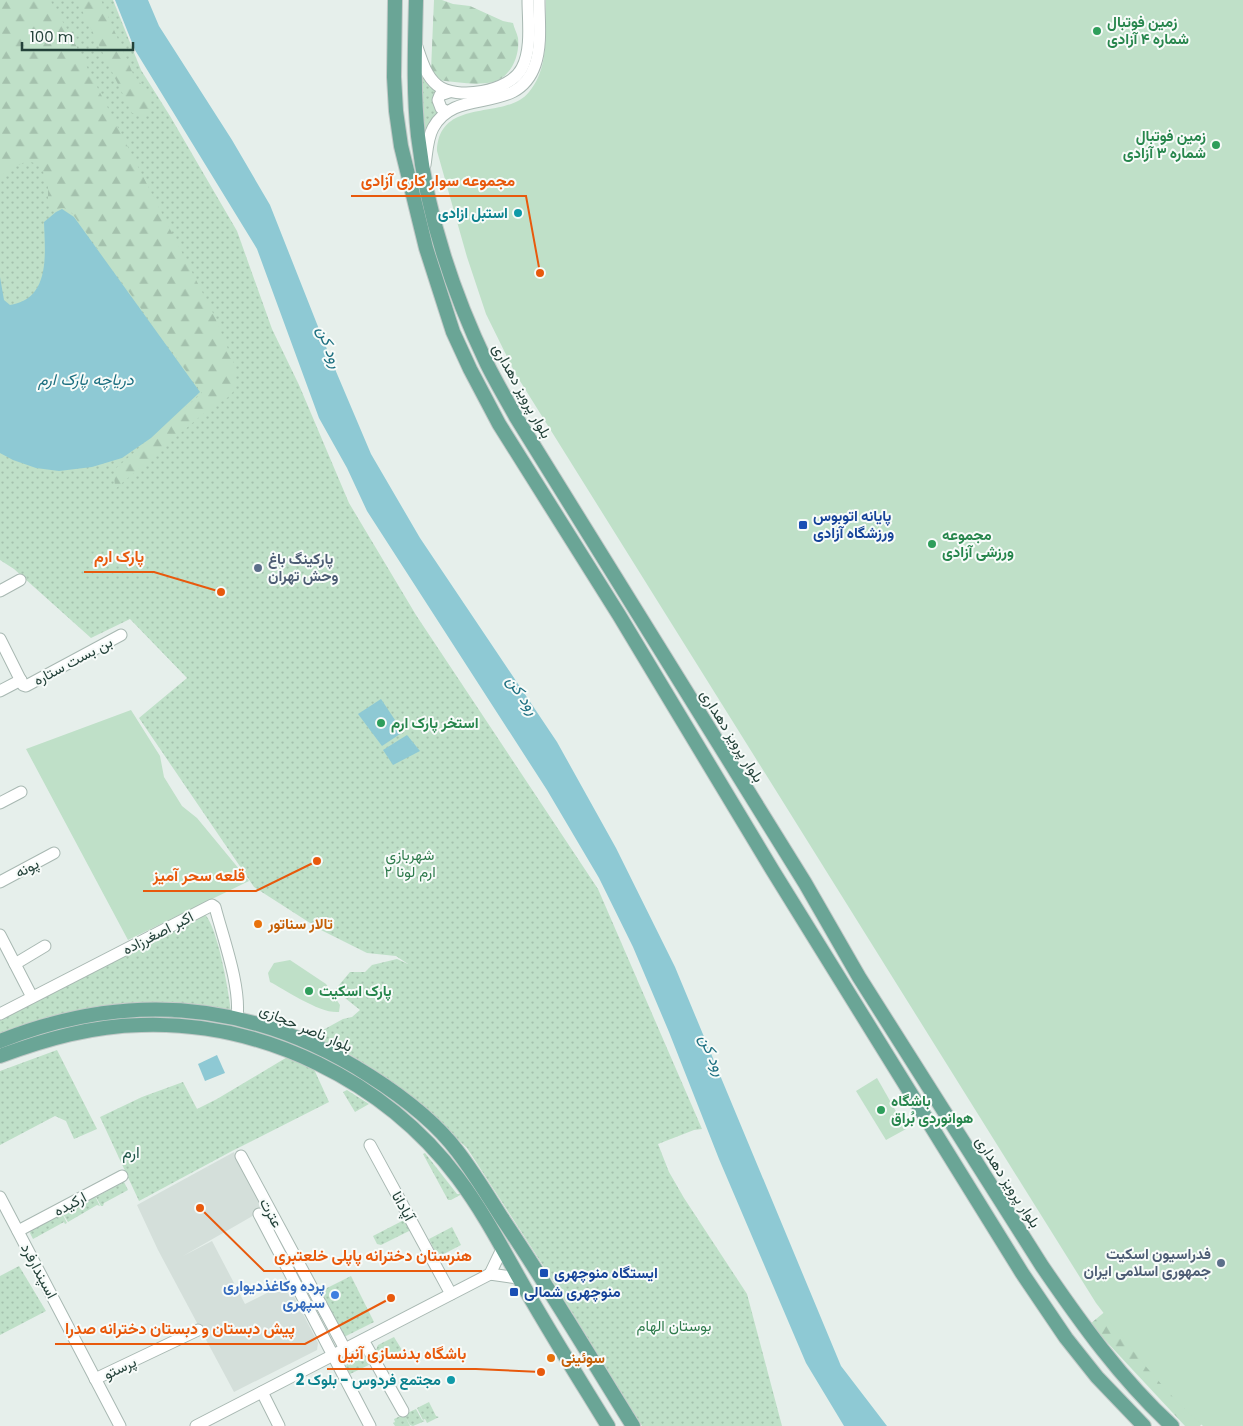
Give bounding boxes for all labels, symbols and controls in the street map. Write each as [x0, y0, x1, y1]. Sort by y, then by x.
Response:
place label: زمین فوتبال شماره ۴ آزادی [1107, 11, 1189, 49]
scale bar [22, 20, 134, 52]
marker: زمین فوتبال شماره ۴ آزادی [1091, 25, 1103, 37]
text: 100 m [30, 26, 73, 47]
place label: زمین فوتبال شماره ۳ آزادی [1123, 125, 1206, 163]
marker: زمین فوتبال شماره ۳ آزادی [1210, 139, 1222, 151]
callout: مجموعه سوار کاری آزادی [351, 165, 526, 196]
text: مجموعه سوار کاری آزادی [361, 169, 516, 192]
place label: استبل ازادی [438, 202, 508, 223]
marker: استبل ازادی [512, 207, 524, 219]
water label: رود کن [311, 323, 348, 372]
street label: بلوار پرویز دهداری [488, 339, 557, 442]
water label: دریاچه پارک ارم [37, 368, 134, 391]
place label: پایانه اتوبوس ورزشگاه آزادی [813, 505, 894, 543]
marker: پایانه اتوبوس ورزشگاه آزادی [797, 519, 809, 531]
place label: مجموعه ورزشی آزادی [942, 524, 1014, 562]
marker: مجموعه ورزشی آزادی [926, 538, 938, 550]
callout: پارک ارم [84, 541, 154, 572]
text: پارک ارم [94, 545, 144, 568]
place label: پارکینگ باغ وحش تهران [268, 548, 339, 586]
marker: پارکینگ باغ وحش تهران [252, 562, 264, 574]
street label: بن بست ستاره [30, 631, 116, 690]
water label: رود کن [501, 671, 545, 720]
street label: بلوار پرویز دهداری [696, 685, 769, 786]
place label: استخر پارک ارم [391, 712, 479, 733]
marker: استخر پارک ارم [375, 717, 387, 729]
park label: شهربازی ارم لونا ۲ [384, 844, 436, 882]
street label: پونه [11, 853, 42, 883]
callout: قلعه سحر آمیز [143, 860, 256, 891]
text: قلعه سحر آمیز [152, 864, 245, 887]
street label: اکبر اصغرزاده [119, 906, 197, 959]
place label: تالار سناتور [267, 913, 333, 934]
marker: تالار سناتور [252, 918, 264, 930]
place label: پارک اسکیت [319, 980, 392, 1001]
marker: پارک اسکیت [303, 985, 315, 997]
street label: بلوار ناصر حجازی [257, 999, 356, 1057]
water label: رود کن [693, 1031, 732, 1080]
place label: باشگاه هوانوردی بُراق [891, 1090, 973, 1128]
marker: باشگاه هوانوردی بُراق [875, 1104, 887, 1116]
street label: بلوار پرویز دهداری [971, 1132, 1046, 1232]
district label: ارم [122, 1141, 140, 1164]
street label: ارکیده [50, 1186, 90, 1221]
street label: آپادانا [387, 1187, 421, 1226]
street label: عترت [255, 1194, 288, 1232]
street label: اسپندارفرد [16, 1239, 63, 1302]
callout: هنرستان دخترانه پاپلی خلعتبری [264, 1240, 482, 1271]
place label: فدراسیون اسکیت جمهوری اسلامی ایران [1084, 1243, 1211, 1281]
text: هنرستان دخترانه پاپلی خلعتبری [274, 1244, 472, 1267]
marker: فدراسیون اسکیت جمهوری اسلامی ایران [1215, 1257, 1227, 1269]
place label: ایستگاه منوچهری [554, 1262, 658, 1283]
marker: ایستگاه منوچهری [538, 1267, 550, 1279]
place label: پرده وکاغذدیواری سپهری [223, 1275, 325, 1313]
place label: منوچهری شمالی [524, 1281, 621, 1302]
marker: منوچهری شمالی [508, 1286, 520, 1298]
marker: پرده وکاغذدیواری سپهری [329, 1289, 341, 1301]
callout: پیش دبستان و دبستان دخترانه صدرا [55, 1313, 305, 1344]
park label: بوستان الهام [637, 1315, 711, 1336]
text: پیش دبستان و دبستان دخترانه صدرا [65, 1317, 295, 1340]
callout: باشگاه بدنسازی آنیل [327, 1338, 476, 1369]
text: باشگاه بدنسازی آنیل [338, 1342, 467, 1365]
place label: سوئینی [561, 1347, 605, 1368]
street label: پرستو [100, 1351, 139, 1384]
marker: سوئینی [545, 1352, 557, 1364]
place label: مجتمع فردوس - بلوک 2 [296, 1369, 441, 1390]
marker: مجتمع فردوس - بلوک 2 [445, 1374, 457, 1386]

